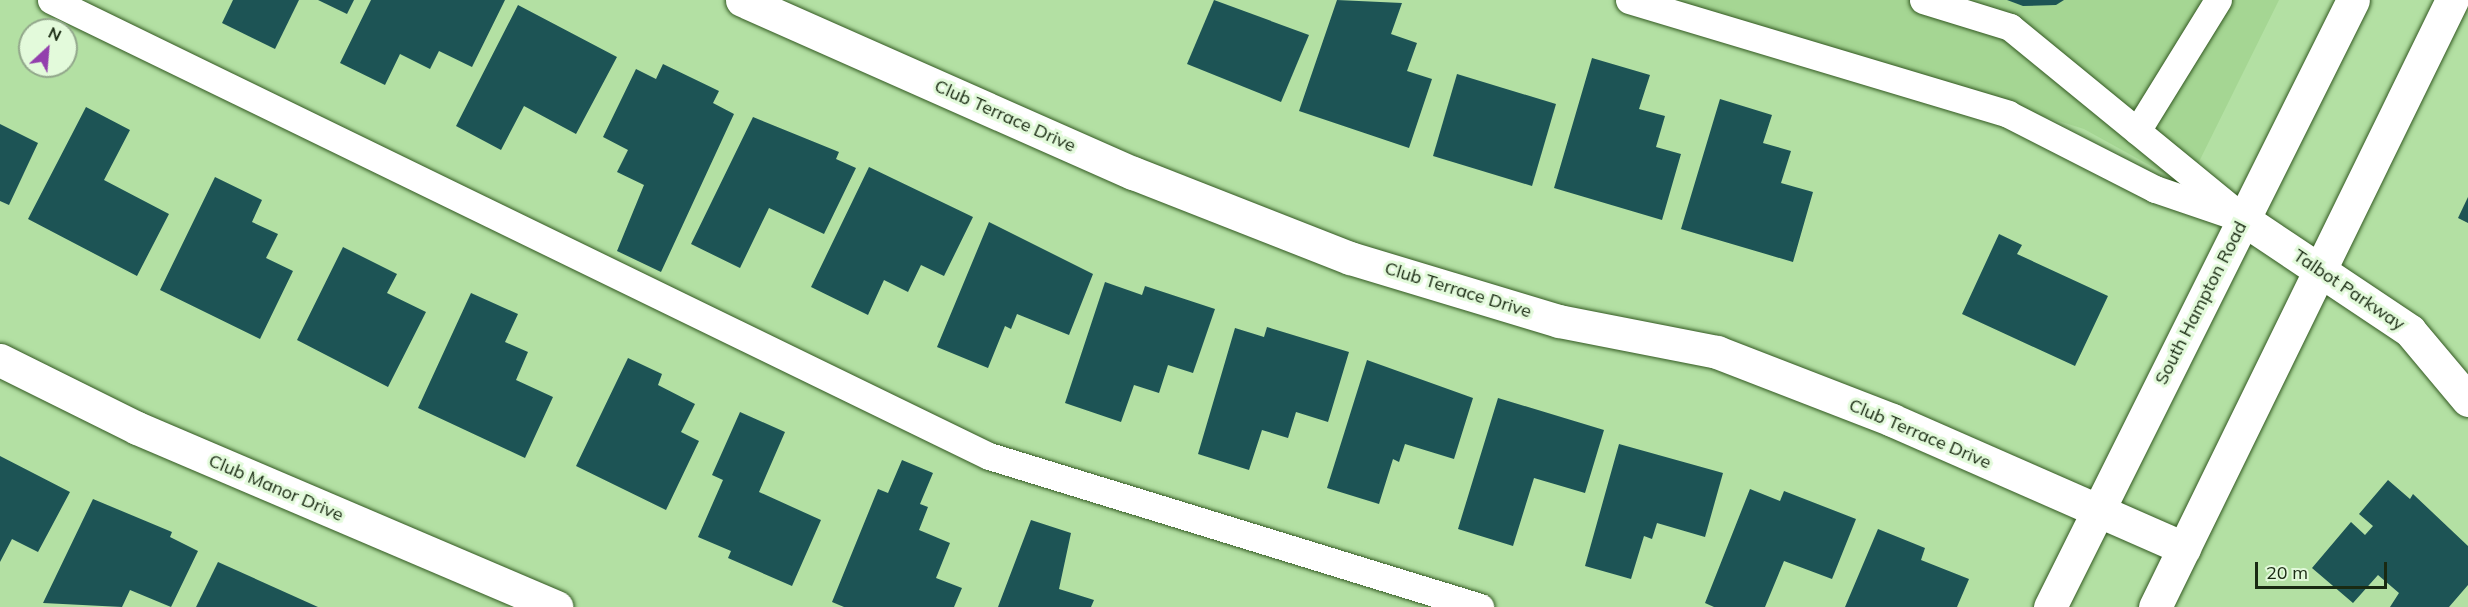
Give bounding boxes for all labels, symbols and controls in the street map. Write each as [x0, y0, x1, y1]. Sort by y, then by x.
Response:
north arrow [18, 18, 78, 78]
text: N [45, 22, 65, 45]
street label: Club Terrace Drive [931, 75, 1079, 157]
street label: South Hampton Road [2150, 218, 2252, 388]
street label: Talbot Parkway [2289, 245, 2409, 335]
street label: Club Terrace Drive [1382, 257, 1534, 323]
street label: Club Terrace Drive [1846, 394, 1994, 474]
street label: Club Manor Drive [205, 450, 347, 526]
scale bar [2258, 550, 2390, 588]
text: 20 m [2266, 561, 2308, 584]

